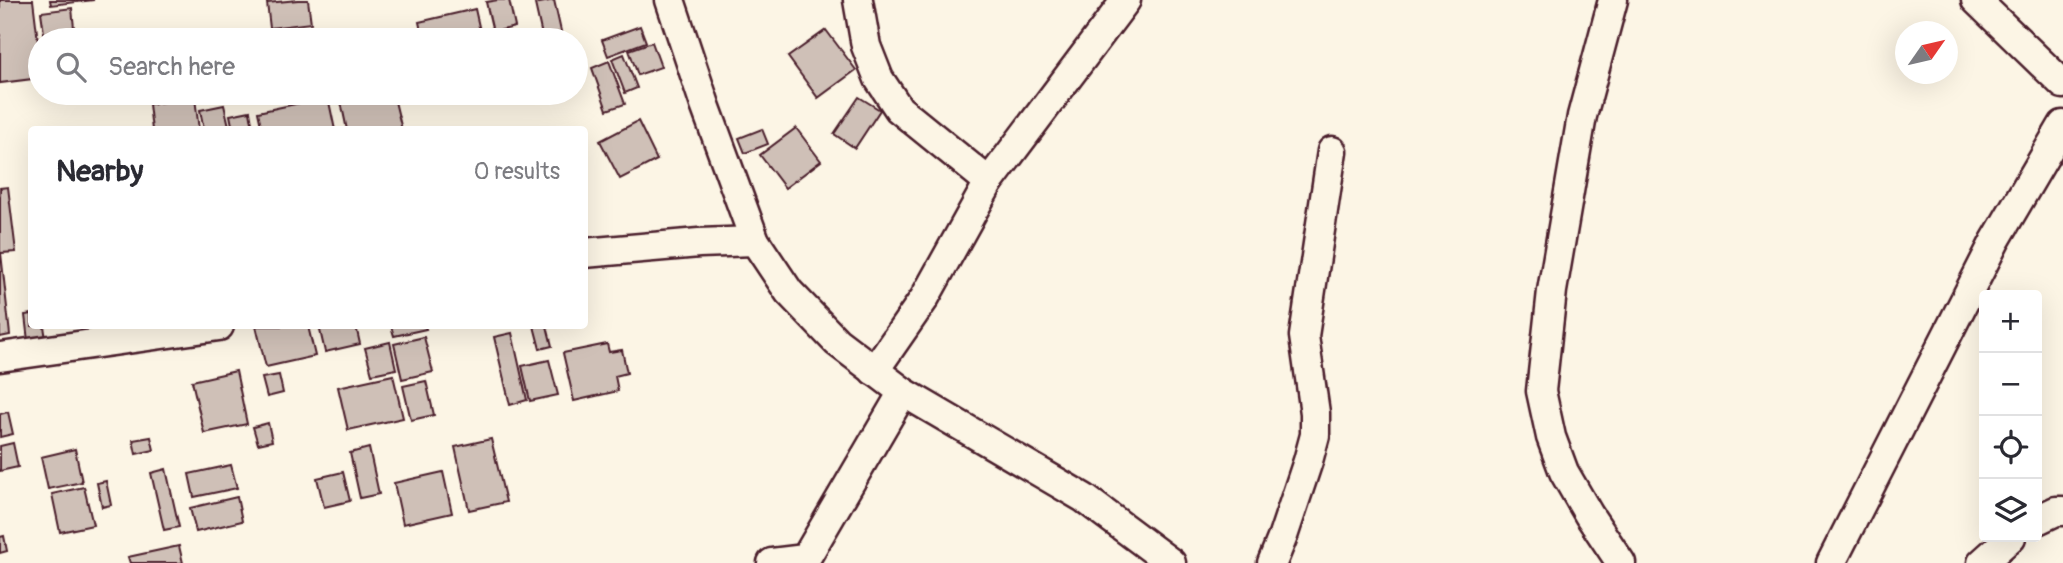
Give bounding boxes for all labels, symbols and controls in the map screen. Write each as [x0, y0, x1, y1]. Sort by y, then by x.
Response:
north arrow [1895, 21, 1958, 84]
search box [28, 28, 588, 105]
icon: search [52, 48, 90, 86]
text: Search here [108, 51, 235, 83]
text: Nearby [56, 153, 143, 190]
text: 0 results [474, 157, 560, 186]
map controls [1979, 290, 2042, 542]
button: + [1979, 290, 2042, 353]
button: − [1979, 353, 2042, 416]
button: locate [1979, 416, 2042, 479]
button: layers [1979, 479, 2042, 542]

